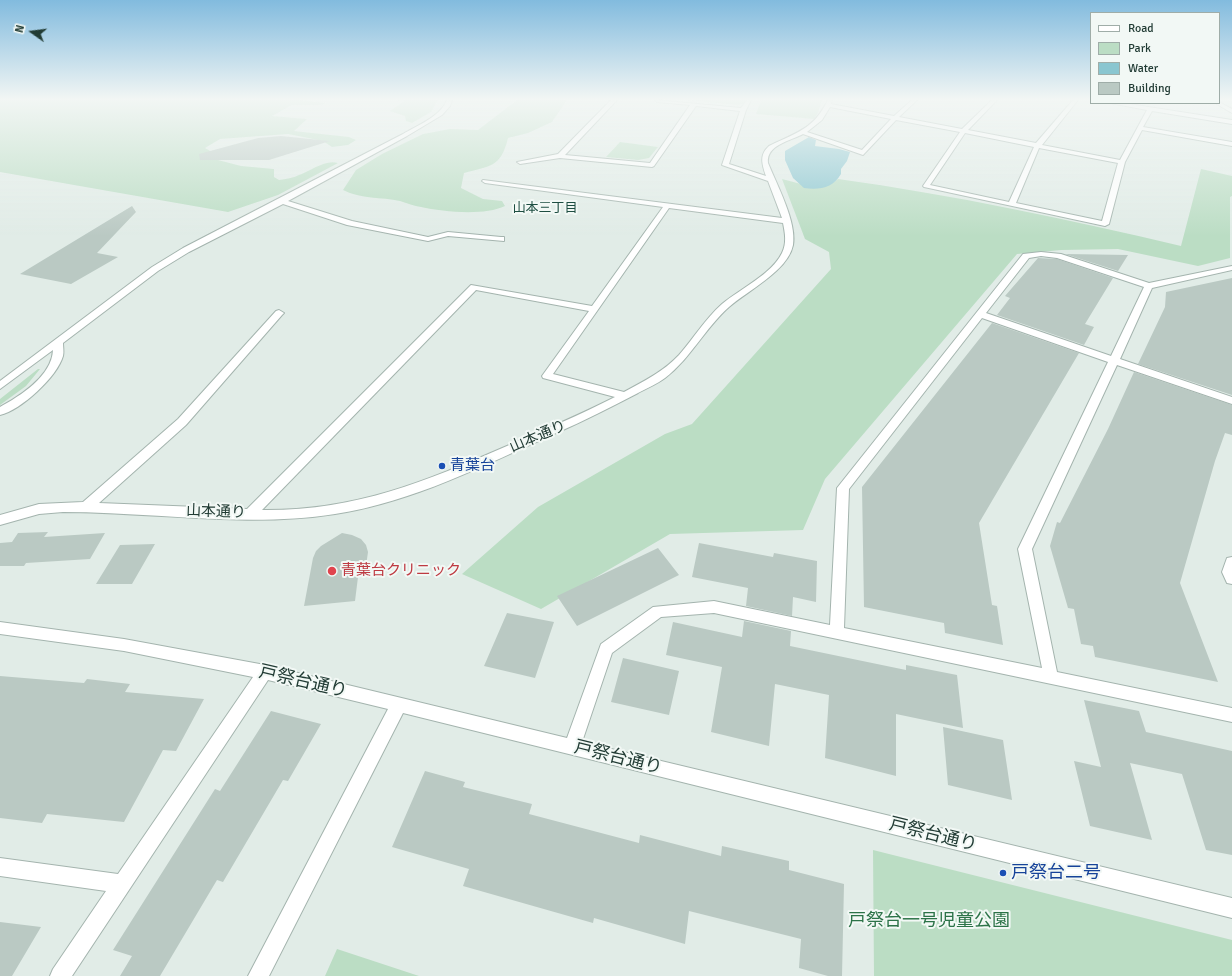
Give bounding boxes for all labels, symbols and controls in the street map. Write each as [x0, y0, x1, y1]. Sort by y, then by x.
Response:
north arrow [12, 12, 52, 52]
legend [1090, 12, 1220, 104]
text: Road [1128, 21, 1154, 36]
text: N [13, 24, 27, 34]
text: Park [1128, 41, 1151, 56]
text: Water [1128, 61, 1158, 76]
text: Building [1128, 81, 1171, 96]
district label: 山本三丁目 [513, 201, 577, 217]
street label: 山本通り [507, 417, 569, 457]
place label: 青葉台 [450, 457, 495, 475]
marker: 青葉台 [437, 461, 447, 471]
street label: 山本通り [186, 502, 246, 522]
place label: 青葉台クリニック [341, 562, 461, 580]
marker: 青葉台クリニック [326, 565, 338, 577]
street label: 戸祭台通り [257, 661, 349, 703]
street label: 戸祭台通り [572, 737, 664, 779]
street label: 戸祭台通り [887, 814, 979, 856]
place label: 戸祭台二号 [1011, 862, 1101, 884]
marker: 戸祭台二号 [998, 868, 1008, 878]
park label: 戸祭台一号児童公園 [848, 910, 1010, 932]

